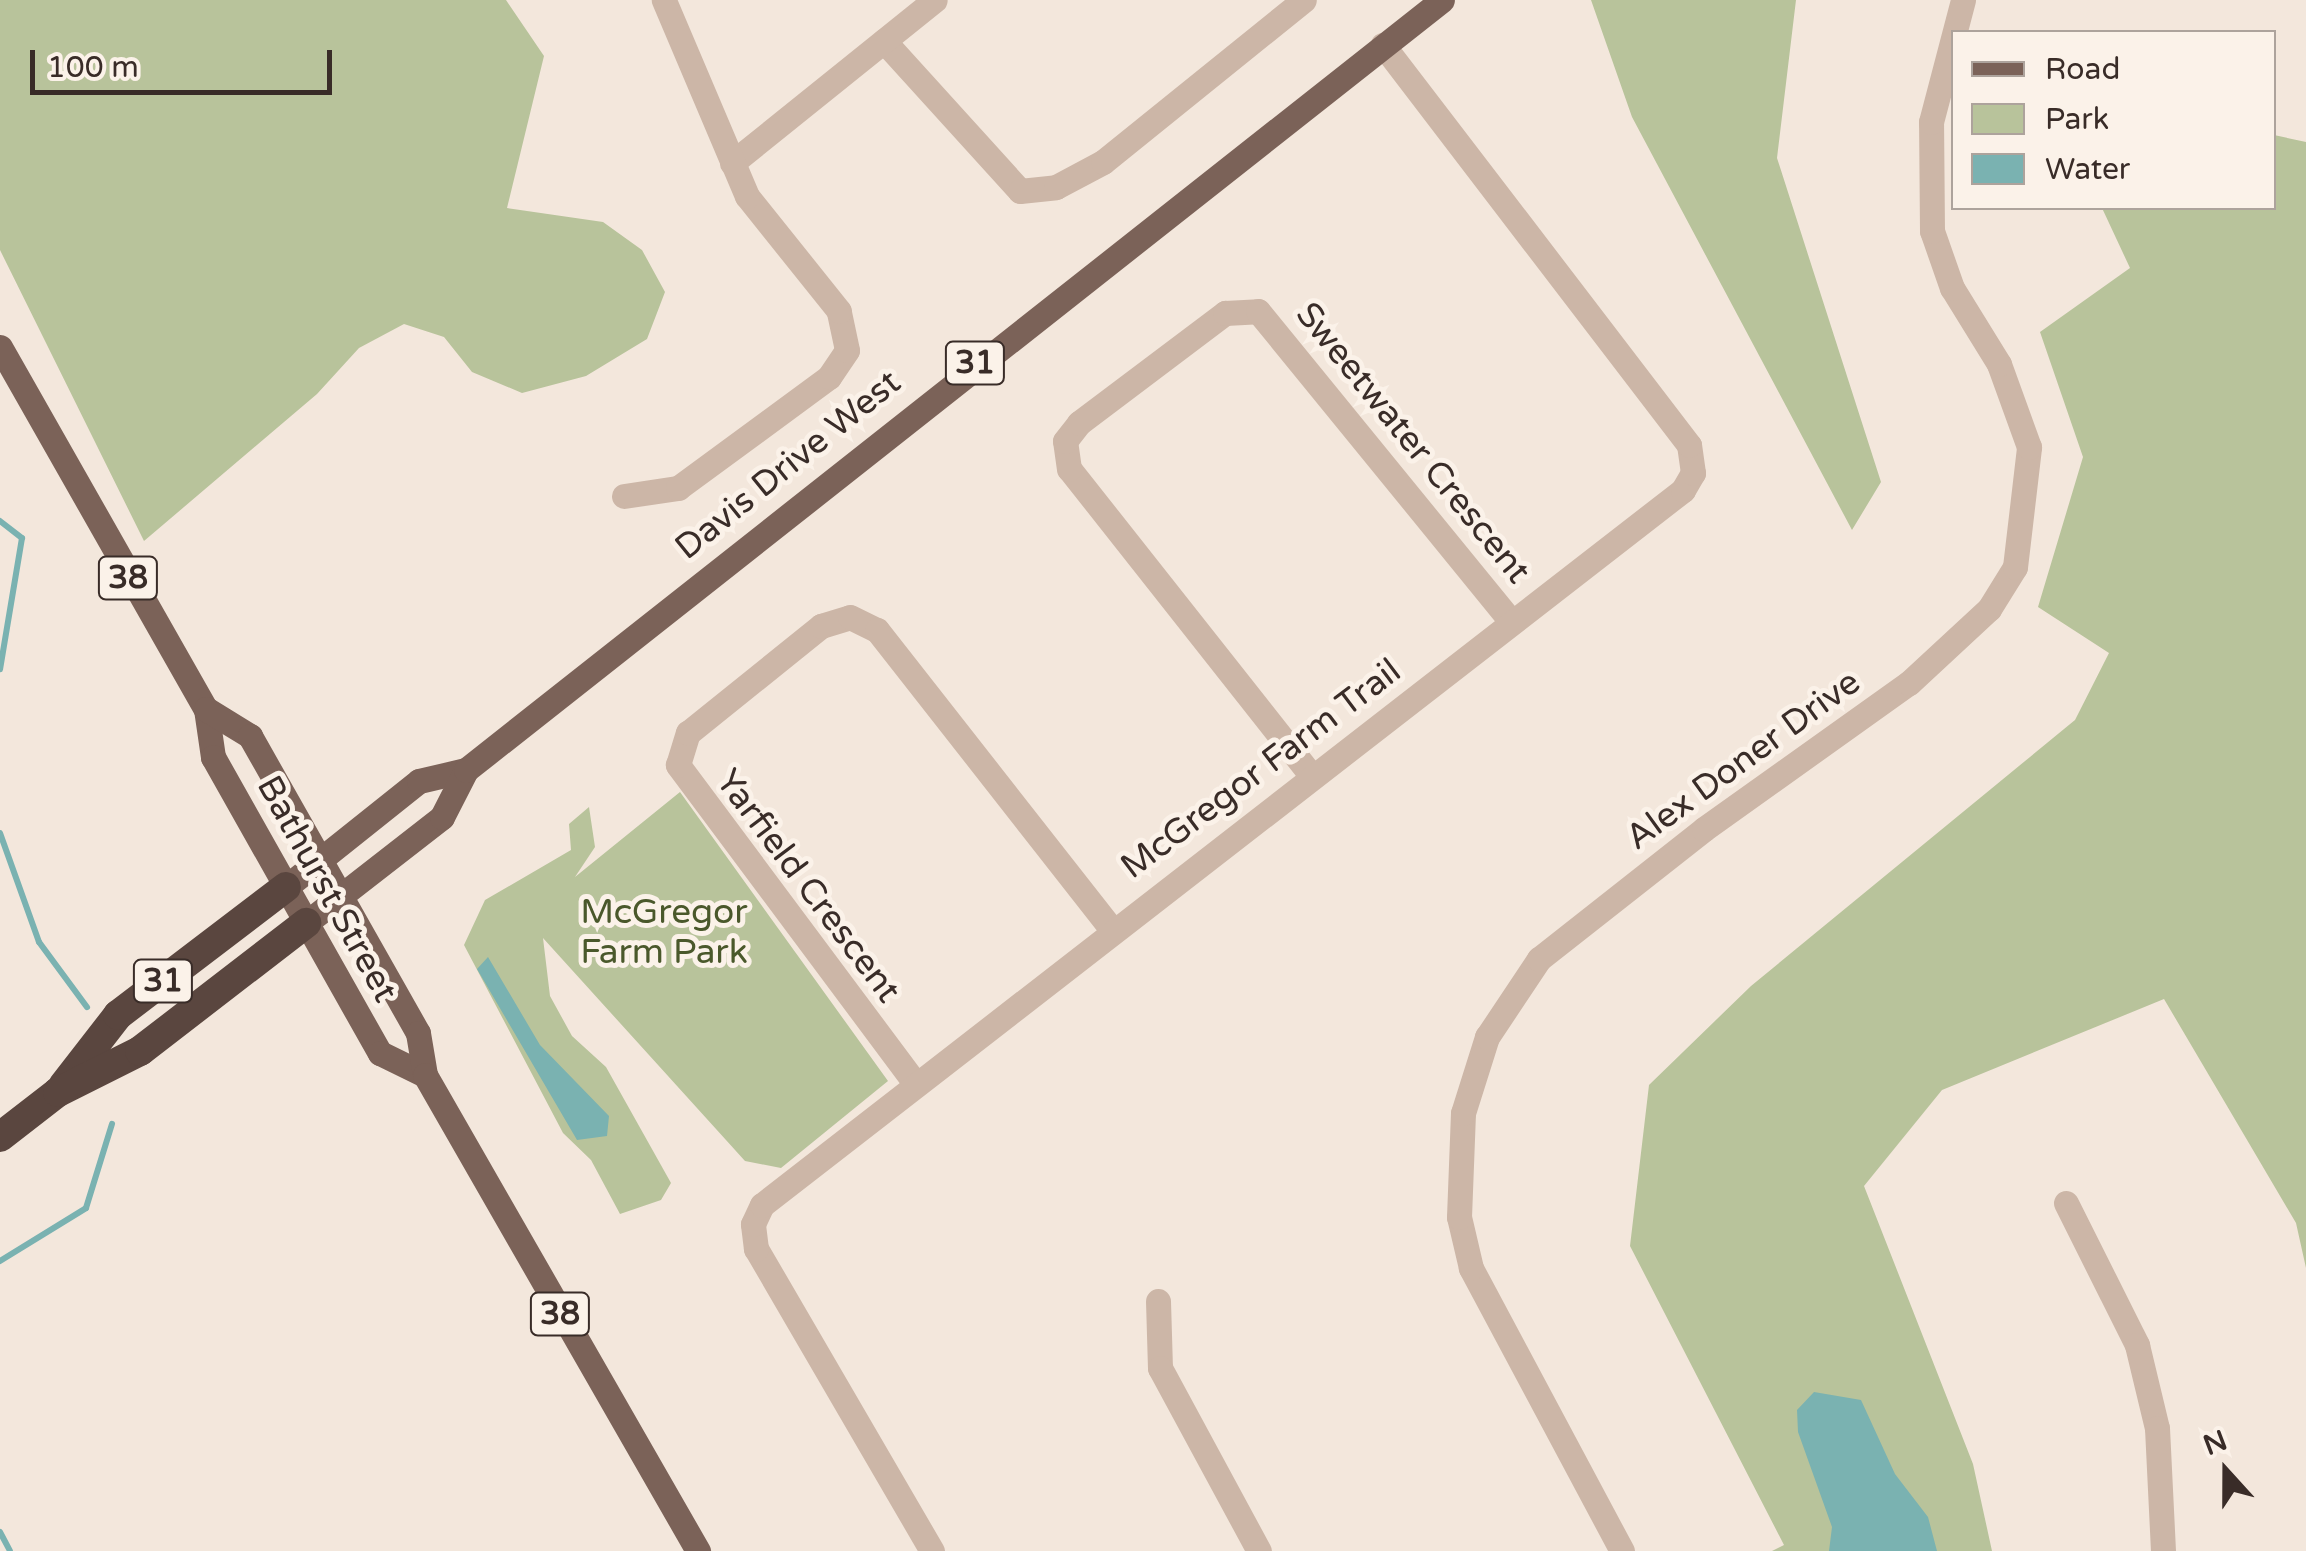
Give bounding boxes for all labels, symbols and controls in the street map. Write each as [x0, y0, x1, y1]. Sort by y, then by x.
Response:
scale bar [35, 30, 338, 92]
legend [1951, 30, 2276, 210]
text: 100 m [47, 49, 139, 86]
text: Road [2045, 51, 2120, 88]
text: Park [2045, 101, 2109, 138]
text: Water [2045, 151, 2130, 188]
street label: Sweetwater Crescent [1287, 294, 1539, 592]
road number: 31 [942, 336, 1008, 390]
street label: Davis Drive West [667, 361, 909, 569]
road number: 38 [96, 551, 160, 605]
street label: McGregor Farm Trail [1113, 650, 1409, 888]
street label: Alex Doner Drive [1618, 661, 1868, 859]
street label: Yarfield Crescent [707, 761, 909, 1011]
street label: Bathurst Street [248, 769, 406, 1009]
park label: McGregor Farm Park [580, 891, 748, 973]
road number: 31 [130, 954, 196, 1008]
road number: 38 [528, 1287, 592, 1341]
north arrow [2176, 1421, 2276, 1521]
text: N [2199, 1423, 2232, 1463]

